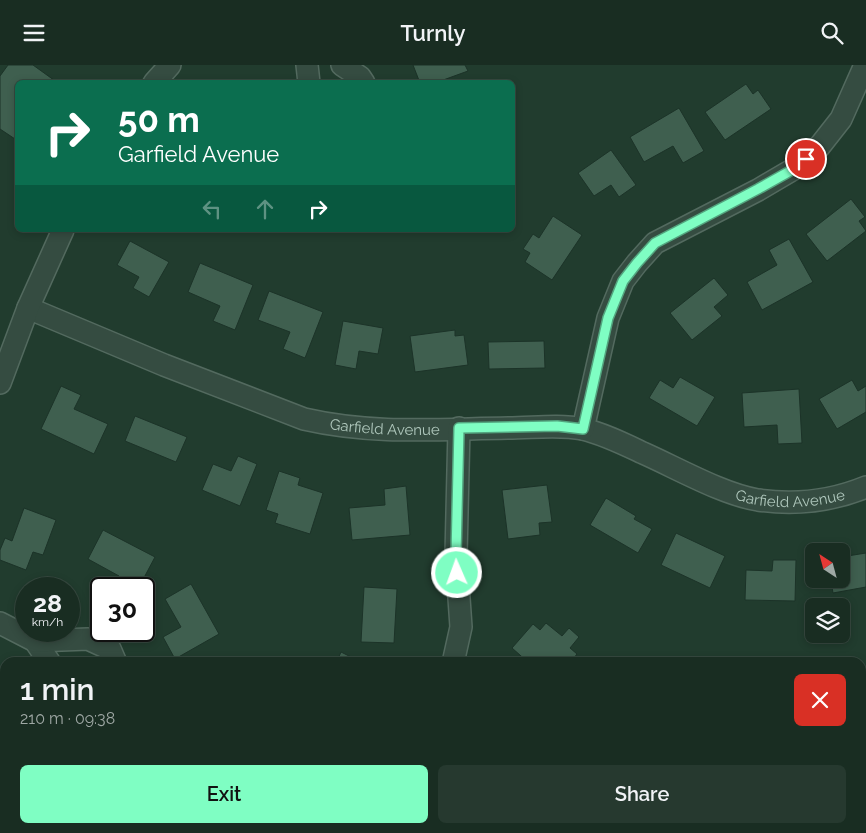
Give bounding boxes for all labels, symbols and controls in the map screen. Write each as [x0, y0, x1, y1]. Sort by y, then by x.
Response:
icon: menu [20, 19, 48, 47]
icon: search [818, 19, 846, 47]
text: Turnly [400, 20, 466, 46]
text: 50 m [118, 99, 200, 140]
icon: right [35, 100, 100, 165]
pin [785, 138, 827, 180]
text: Garfield Avenue [118, 141, 279, 167]
icon: arrive [792, 145, 820, 173]
icon: left [198, 195, 226, 223]
icon: ahead [251, 195, 279, 223]
icon: right [304, 195, 332, 223]
street label: Garfield Avenue [329, 415, 440, 439]
street label: Garfield Avenue [733, 486, 847, 511]
north arrow [805, 543, 850, 587]
map controls [805, 543, 850, 643]
position arrow [430, 546, 482, 598]
speed limit sign: 30 [90, 577, 155, 642]
text: 28 [33, 588, 62, 618]
button: layers [805, 598, 850, 643]
text: km/h [32, 615, 63, 629]
text: 1 min [20, 672, 95, 707]
button: close [794, 674, 846, 726]
text: 210 m · 09:38 [20, 709, 115, 728]
button: Exit [20, 765, 428, 823]
button: Share [438, 765, 846, 823]

